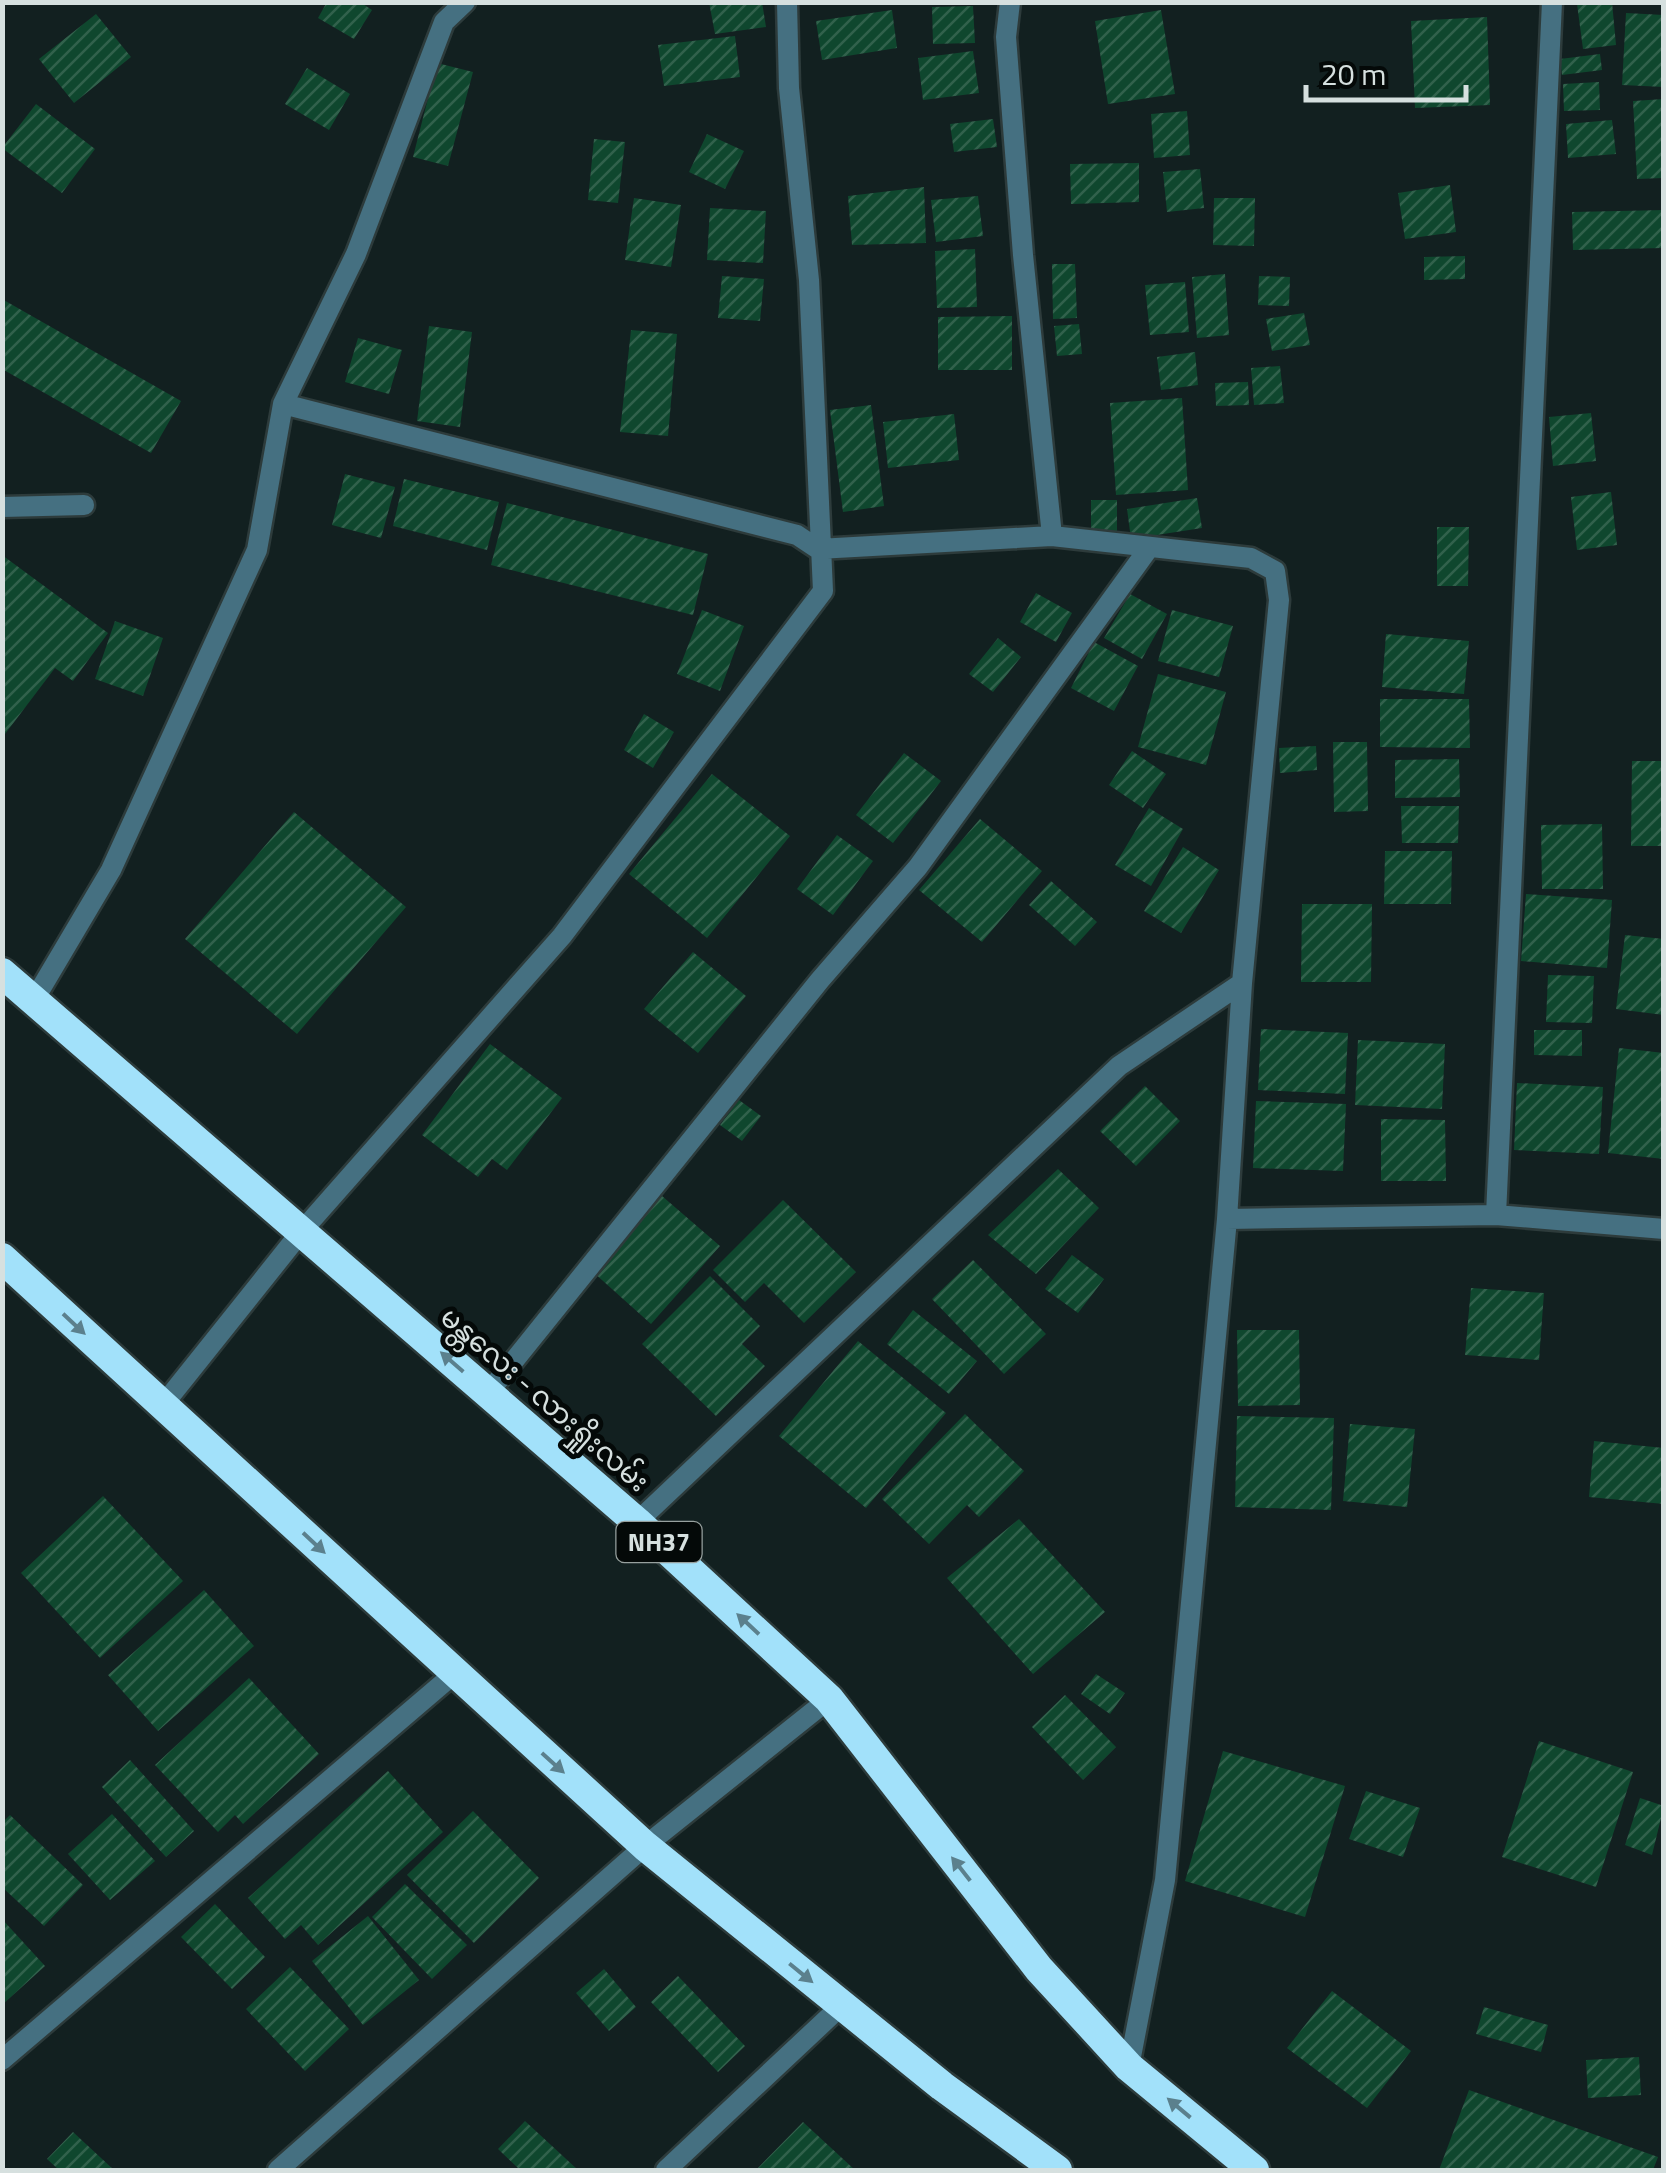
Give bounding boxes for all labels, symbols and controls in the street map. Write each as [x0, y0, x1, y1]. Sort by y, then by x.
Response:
scale bar [1306, 40, 1466, 102]
text: 20 m [1321, 51, 1386, 97]
street label: မန္တလေး - လားရှိုးလမ်း [430, 1296, 659, 1503]
one-way arrow [61, 1312, 86, 1334]
one-way arrow [440, 1352, 465, 1374]
road number: NH37 [616, 1522, 702, 1562]
one-way arrow [301, 1532, 326, 1554]
one-way arrow [736, 1614, 761, 1636]
one-way arrow [541, 1751, 565, 1774]
one-way arrow [951, 1856, 971, 1882]
one-way arrow [789, 1962, 814, 1983]
one-way arrow [1166, 2098, 1191, 2120]

